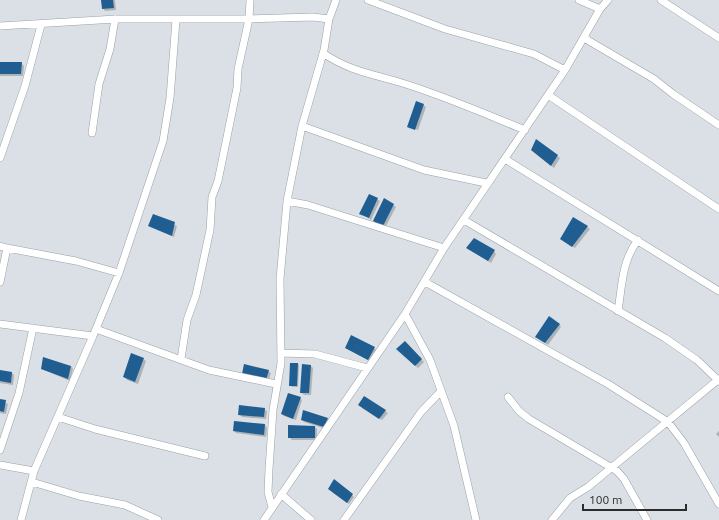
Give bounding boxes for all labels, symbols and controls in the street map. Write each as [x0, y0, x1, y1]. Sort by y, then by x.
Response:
scale bar [583, 486, 686, 512]
text: 100 m [589, 493, 622, 506]

